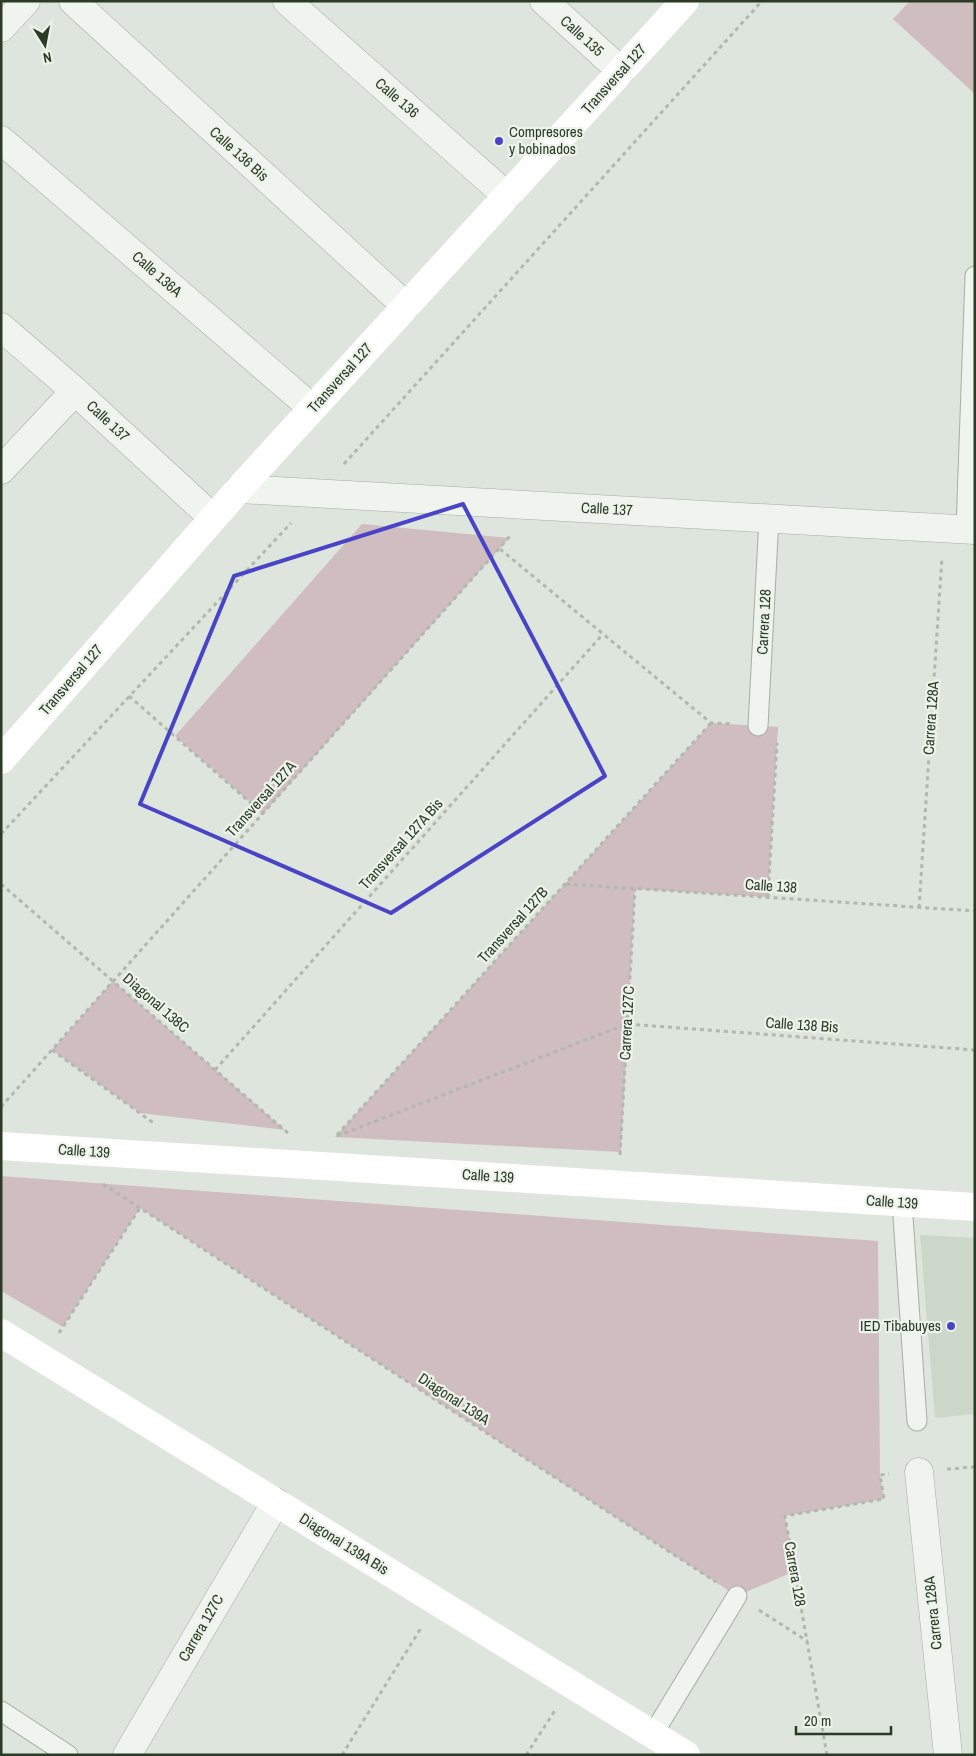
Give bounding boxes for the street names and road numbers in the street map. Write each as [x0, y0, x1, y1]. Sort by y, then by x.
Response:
street label: Calle 135 [556, 10, 609, 61]
street label: Transversal 127 [576, 39, 651, 118]
street label: Calle 136 [371, 73, 424, 123]
street label: Calle 136 Bis [205, 121, 274, 186]
street label: Calle 136A [128, 246, 188, 302]
street label: Transversal 127 [302, 338, 377, 417]
street label: Calle 137 [82, 395, 135, 446]
street label: Calle 137 [581, 497, 634, 520]
street label: Carrera 128 [751, 589, 776, 655]
street label: Transversal 127 [34, 640, 107, 720]
street label: Carrera 128A [917, 680, 944, 756]
street label: Transversal 127A [221, 755, 301, 841]
street label: Transversal 127A Bis [354, 793, 447, 894]
street label: Calle 138 [744, 873, 798, 898]
street label: Transversal 127B [473, 882, 553, 967]
street label: Diagonal 138C [118, 968, 194, 1038]
street label: Carrera 127C [614, 985, 639, 1061]
street label: Calle 138 Bis [765, 1011, 839, 1038]
street label: Calle 139 [57, 1138, 111, 1163]
street label: Calle 139 [461, 1163, 515, 1188]
street label: Calle 139 [865, 1189, 919, 1214]
street label: Diagonal 139A [414, 1368, 495, 1430]
street label: Diagonal 139A Bis [295, 1508, 393, 1579]
street label: Carrera 128 [779, 1540, 812, 1608]
street label: Carrera 128A [918, 1574, 947, 1651]
street label: Carrera 127C [173, 1590, 228, 1665]

